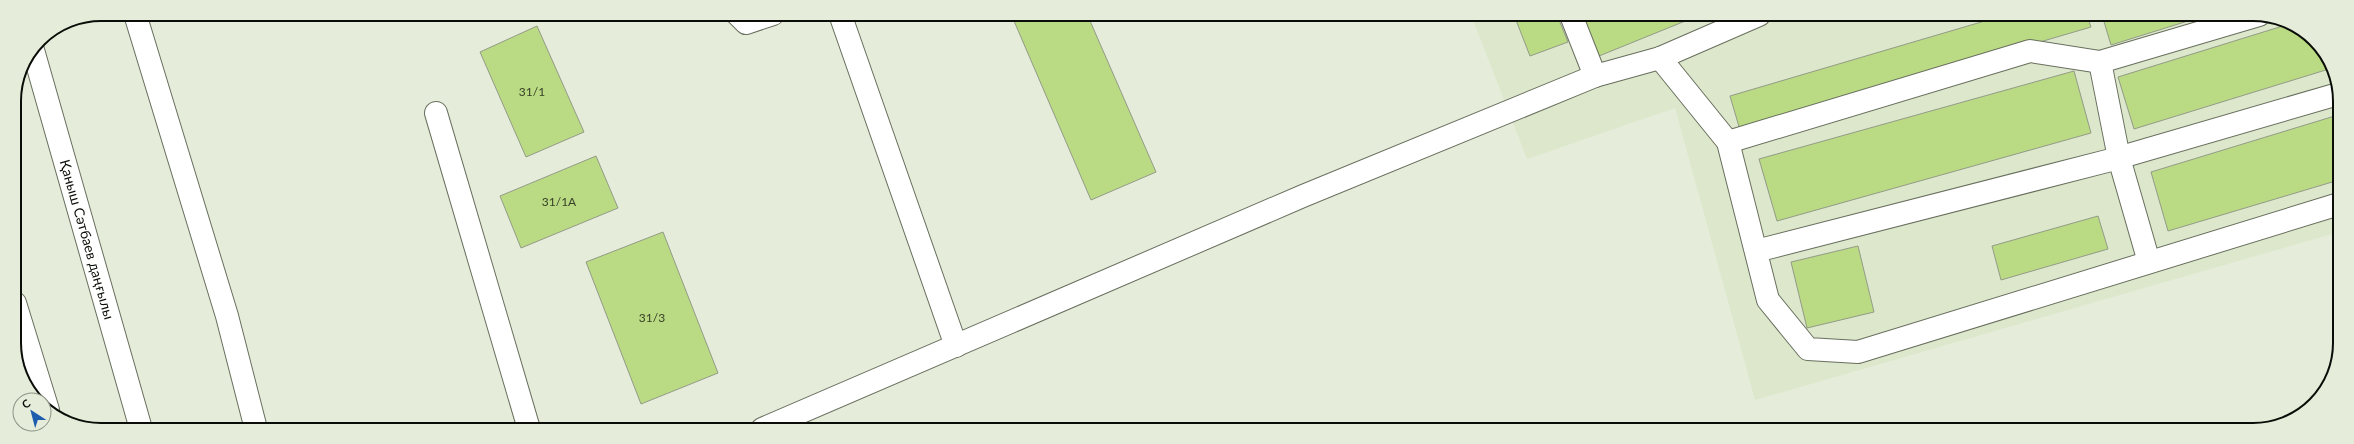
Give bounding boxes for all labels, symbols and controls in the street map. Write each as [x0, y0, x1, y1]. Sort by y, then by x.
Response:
house number: 31/1 [519, 84, 545, 99]
street label: Қаныш Сәтбаев даңғылы [57, 157, 118, 321]
house number: 31/1А [542, 194, 577, 209]
house number: 31/3 [639, 310, 665, 325]
north arrow [12, 392, 52, 432]
text: С [19, 396, 33, 411]

